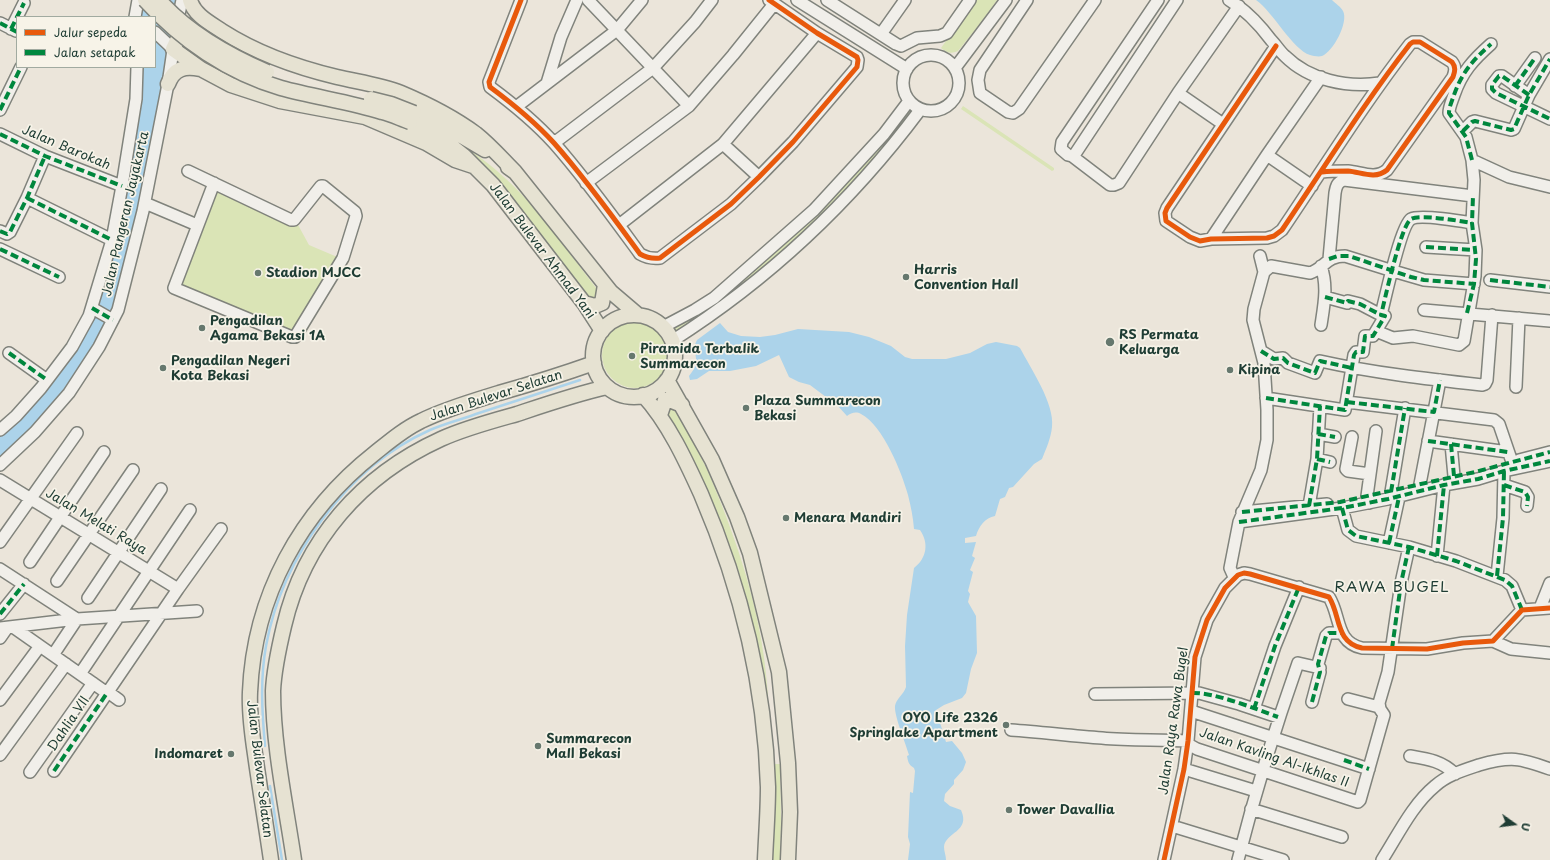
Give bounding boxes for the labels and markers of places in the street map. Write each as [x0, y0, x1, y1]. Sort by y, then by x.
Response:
place label: Harris Convention Hall [914, 262, 1018, 293]
place label: Stadion MJCC [266, 265, 361, 281]
marker: Stadion MJCC [253, 268, 263, 278]
marker: Harris Convention Hall [901, 272, 911, 282]
place label: Pengadilan Agama Bekasi 1A [210, 313, 325, 344]
marker: Pengadilan Agama Bekasi 1A [197, 323, 207, 333]
place label: RS Permata Keluarga [1119, 327, 1199, 358]
marker: RS Permata Keluarga [1104, 336, 1116, 348]
place label: Piramida Terbalik Summarecon [640, 341, 759, 372]
marker: Piramida Terbalik Summarecon [627, 351, 637, 361]
place label: Pengadilan Negeri Kota Bekasi [171, 353, 290, 384]
place label: Kipina [1238, 362, 1280, 378]
marker: Pengadilan Negeri Kota Bekasi [158, 363, 168, 373]
marker: Kipina [1225, 365, 1235, 375]
place label: Plaza Summarecon Bekasi [754, 393, 881, 424]
marker: Plaza Summarecon Bekasi [741, 403, 751, 413]
place label: Menara Mandiri [794, 510, 901, 526]
marker: Menara Mandiri [781, 513, 791, 523]
place label: OYO Life 2326 Springlake Apartment [850, 710, 998, 741]
marker: OYO Life 2326 Springlake Apartment [1001, 720, 1011, 730]
place label: Summarecon Mall Bekasi [546, 731, 632, 762]
marker: Summarecon Mall Bekasi [533, 741, 543, 751]
place label: Indomaret [154, 746, 223, 762]
marker: Indomaret [226, 749, 236, 759]
place label: Tower Davallia [1017, 802, 1115, 818]
marker: Tower Davallia [1004, 805, 1014, 815]

